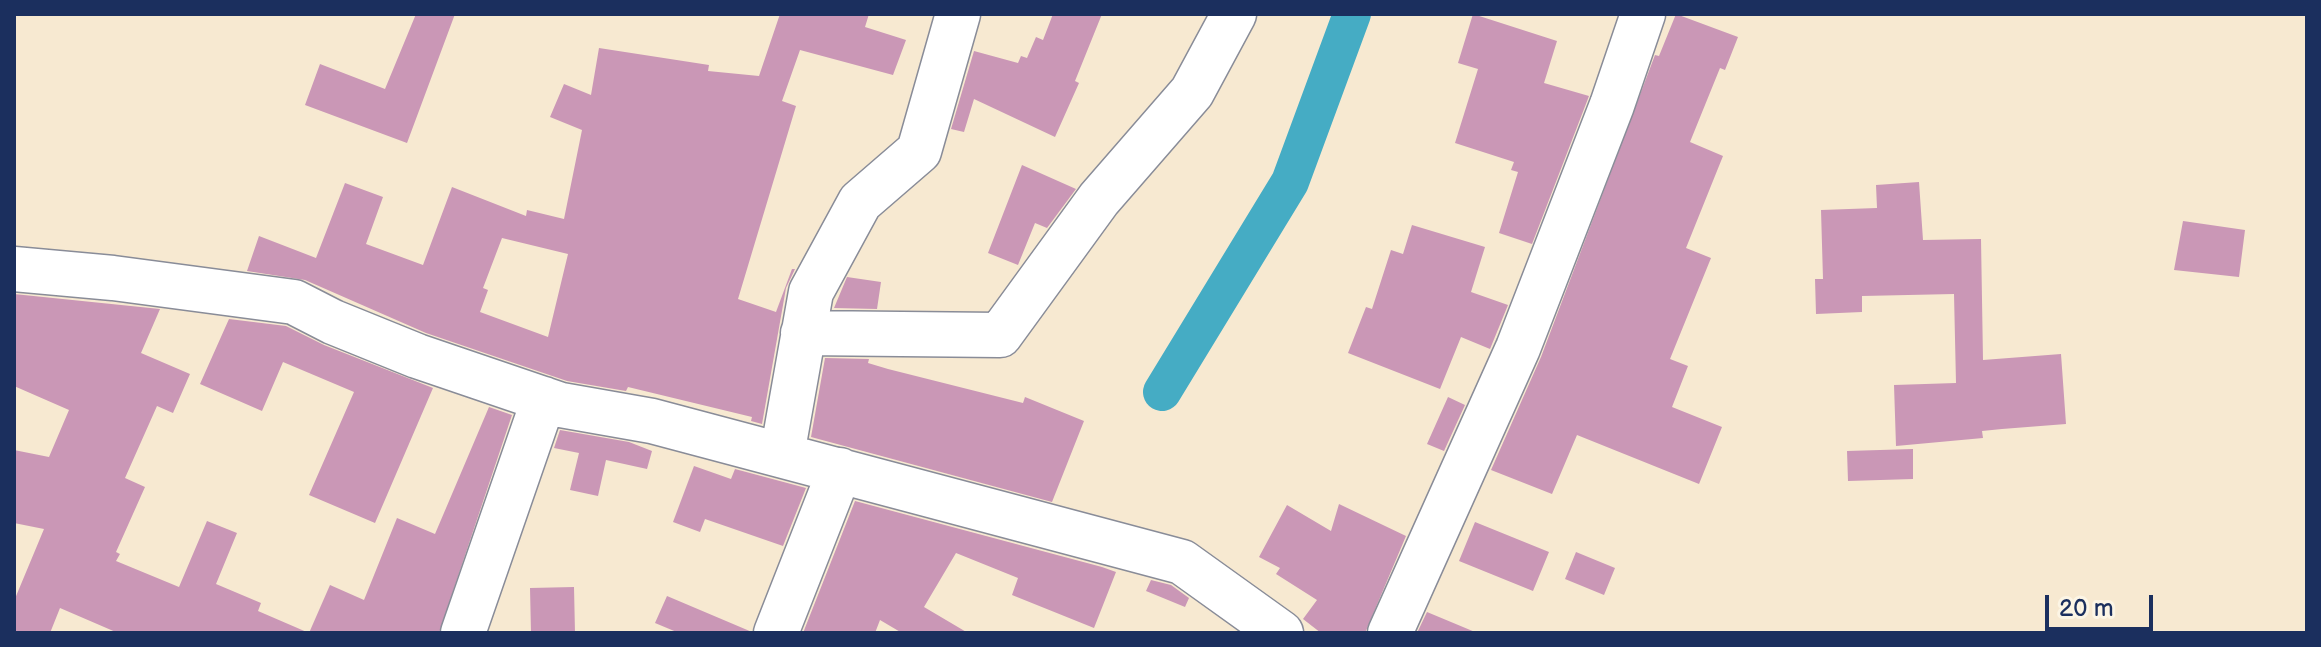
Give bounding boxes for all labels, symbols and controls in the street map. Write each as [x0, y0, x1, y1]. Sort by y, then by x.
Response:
scale bar [2049, 579, 2157, 629]
text: 20 m [2059, 594, 2114, 623]

